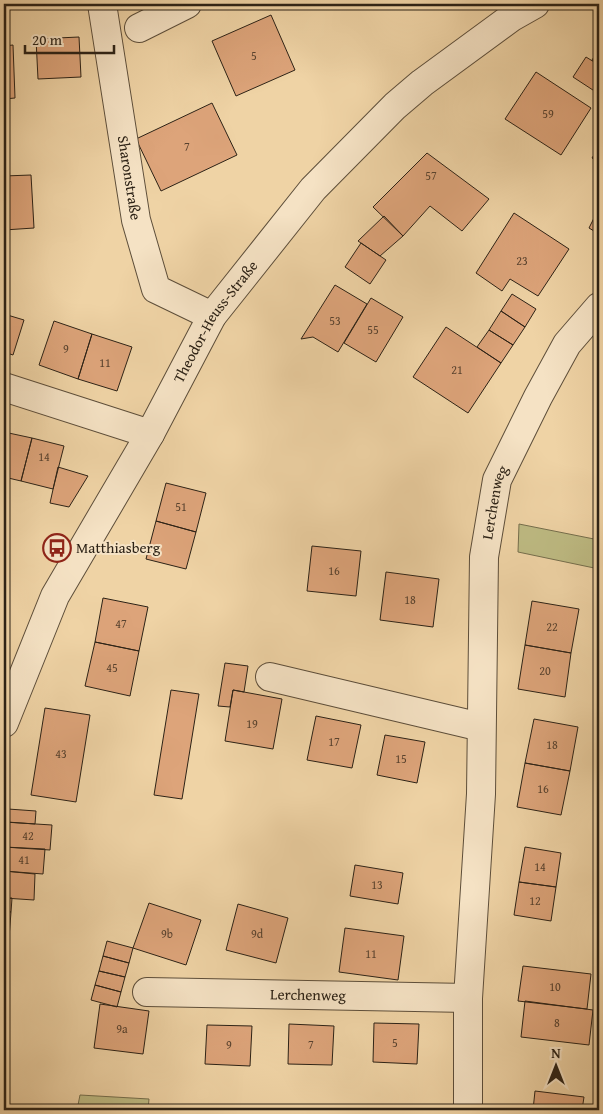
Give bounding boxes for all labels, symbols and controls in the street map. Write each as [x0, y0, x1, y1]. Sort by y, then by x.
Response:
scale bar [25, 22, 114, 54]
text: 20 m [32, 29, 63, 50]
house number: 5 [251, 47, 257, 64]
house number: 59 [542, 105, 554, 122]
street label: Sharonstraße [113, 134, 147, 221]
house number: 7 [184, 138, 190, 155]
house number: 57 [425, 167, 437, 184]
house number: 23 [516, 252, 528, 269]
street label: Theodor-Heuss-Straße [168, 256, 262, 386]
house number: 53 [329, 312, 341, 329]
house number: 55 [367, 321, 379, 338]
house number: 9 [63, 340, 69, 357]
house number: 11 [99, 354, 111, 371]
house number: 21 [451, 361, 463, 378]
house number: 14 [38, 448, 50, 465]
street label: Lerchenweg [476, 461, 513, 541]
house number: 51 [175, 498, 187, 515]
bus stop icon: Matthiasberg [42, 533, 72, 563]
place label: Matthiasberg [76, 537, 161, 558]
house number: 16 [328, 562, 340, 579]
house number: 18 [404, 591, 416, 608]
house number: 47 [115, 615, 127, 632]
house number: 22 [546, 618, 558, 635]
house number: 45 [106, 659, 118, 676]
house number: 20 [539, 662, 551, 679]
house number: 19 [246, 715, 258, 732]
house number: 17 [328, 733, 340, 750]
house number: 18 [546, 736, 558, 753]
house number: 43 [55, 745, 67, 762]
house number: 15 [395, 750, 407, 767]
house number: 16 [537, 780, 549, 797]
house number: 42 [22, 827, 34, 844]
house number: 41 [18, 851, 30, 868]
house number: 14 [534, 858, 546, 875]
house number: 13 [371, 876, 383, 893]
house number: 12 [529, 892, 541, 909]
house number: 9b [161, 925, 173, 942]
house number: 9d [251, 925, 264, 942]
house number: 11 [365, 945, 377, 962]
house number: 10 [549, 978, 561, 995]
street label: Lerchenweg [270, 983, 346, 1006]
house number: 8 [554, 1014, 560, 1031]
house number: 9a [116, 1020, 128, 1037]
house number: 5 [392, 1034, 398, 1051]
house number: 9 [226, 1036, 232, 1053]
house number: 7 [308, 1036, 314, 1053]
north arrow [530, 1042, 580, 1092]
text: N [551, 1043, 561, 1063]

